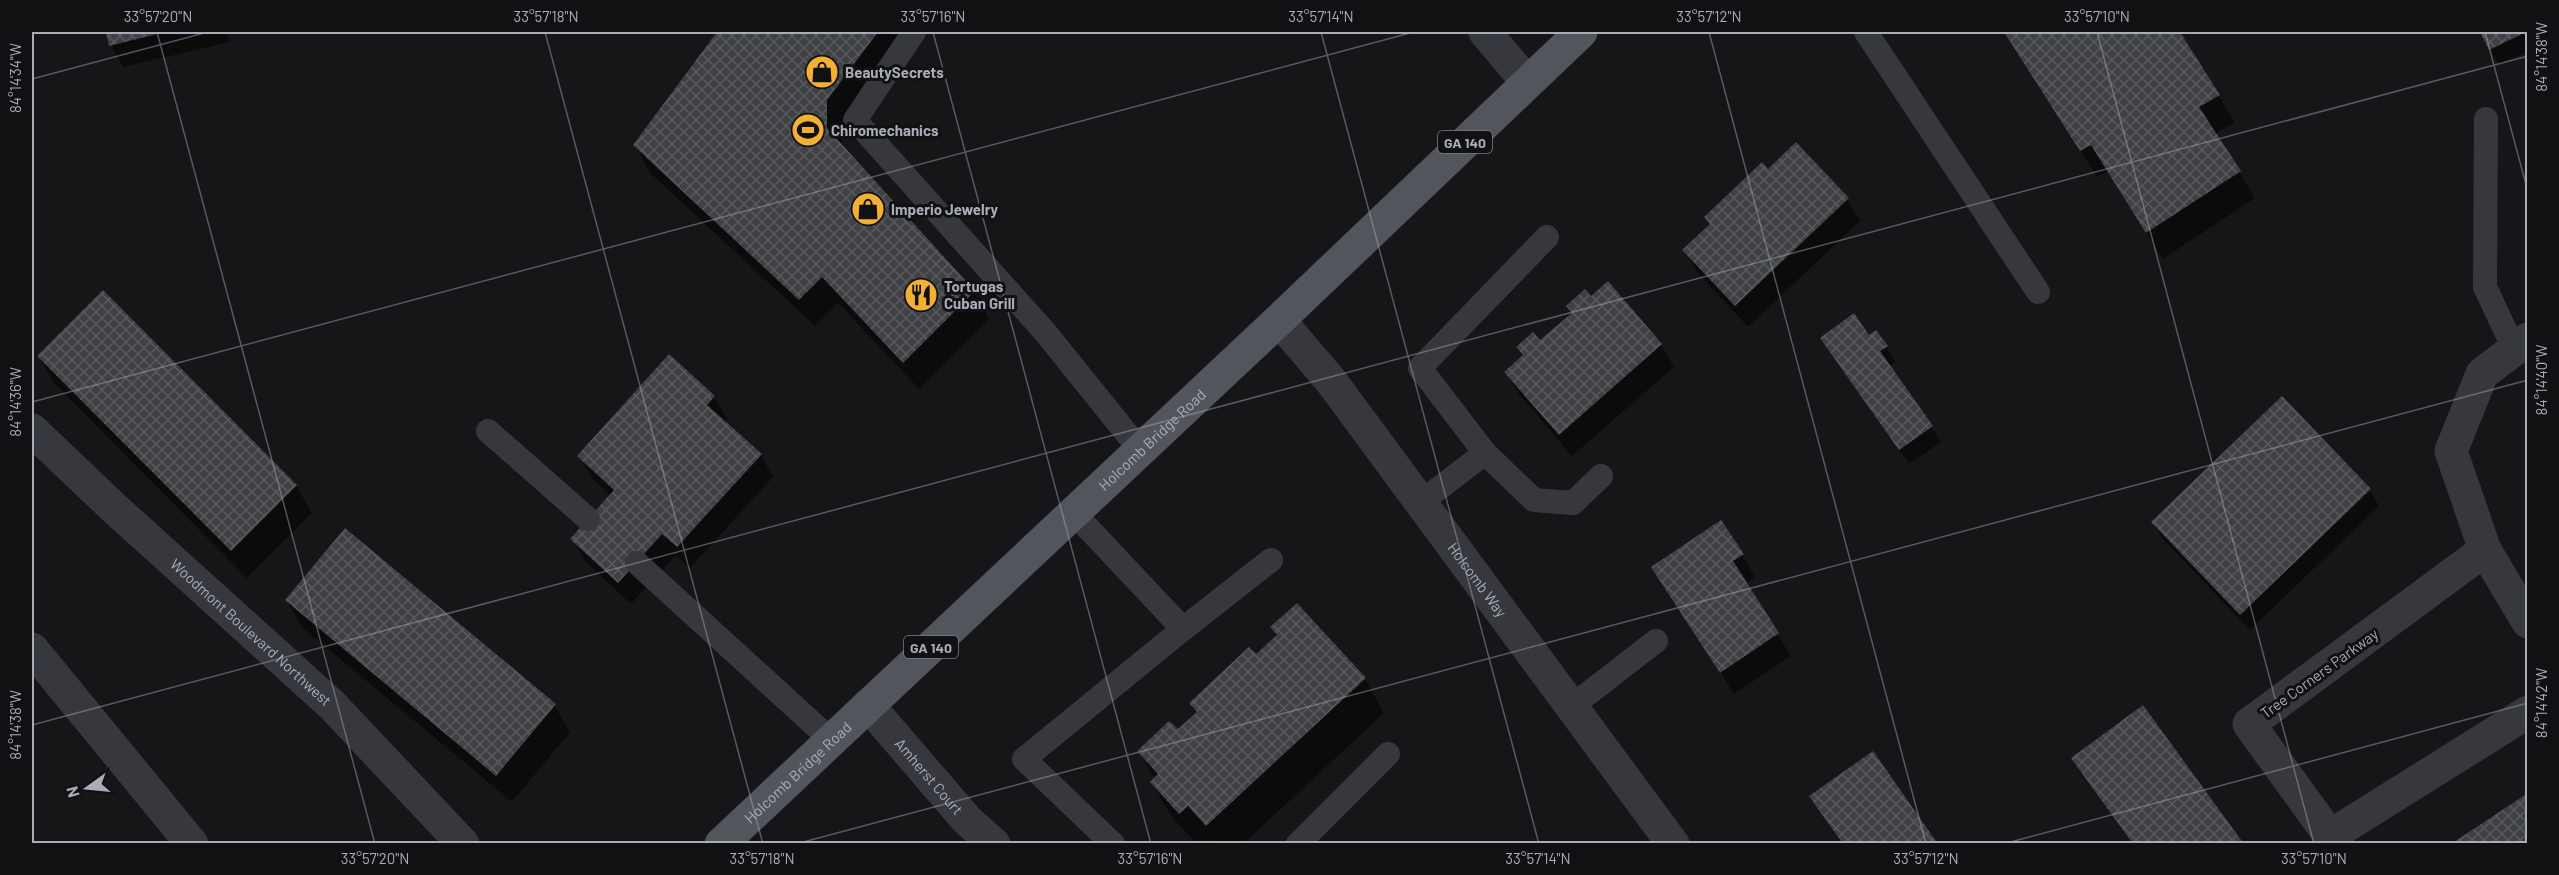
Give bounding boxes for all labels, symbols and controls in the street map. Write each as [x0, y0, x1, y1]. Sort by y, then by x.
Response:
text: 33°57'20"N [124, 7, 192, 25]
text: 33°57'18"N [513, 7, 579, 25]
text: 33°57'16"N [900, 7, 966, 25]
text: 33°57'14"N [1288, 7, 1354, 25]
text: 33°57'12"N [1676, 7, 1742, 25]
text: 33°57'10"N [2064, 7, 2130, 25]
text: 84°14'38"W [2532, 22, 2550, 92]
text: 84°14'34"W [6, 43, 24, 113]
shop icon: BeautySecrets [804, 54, 840, 90]
place label: BeautySecrets [845, 63, 944, 81]
sports icon: Chiromechanics [790, 112, 826, 148]
place label: Chiromechanics [831, 121, 939, 139]
road number: GA 140 [1438, 131, 1492, 153]
shop icon: Imperio Jewelry [850, 191, 886, 227]
place label: Imperio Jewelry [891, 200, 999, 218]
restaurant icon: Tortugas Cuban Grill [903, 277, 939, 313]
place label: Tortugas Cuban Grill [944, 277, 1015, 312]
text: 84°14'40"W [2532, 345, 2550, 415]
text: 84°14'36"W [6, 367, 24, 437]
street label: Holcomb Bridge Road [1095, 385, 1209, 494]
street label: Holcomb Way [1444, 539, 1511, 620]
street label: Woodmont Boulevard Northwest [167, 555, 335, 709]
street label: Tree Corners Parkway [2257, 624, 2381, 722]
road number: GA 140 [904, 636, 958, 658]
text: 84°14'42"W [2532, 668, 2550, 738]
text: 84°14'38"W [6, 690, 24, 760]
street label: Holcomb Bridge Road [740, 718, 855, 827]
street label: Amherst Court [891, 734, 967, 818]
north arrow [57, 758, 117, 818]
text: N [61, 784, 83, 800]
text: 33°57'20"N [341, 849, 409, 867]
text: 33°57'18"N [729, 849, 795, 867]
text: 33°57'16"N [1117, 849, 1183, 867]
text: 33°57'14"N [1505, 849, 1571, 867]
text: 33°57'12"N [1893, 849, 1959, 867]
text: 33°57'10"N [2281, 849, 2347, 867]

